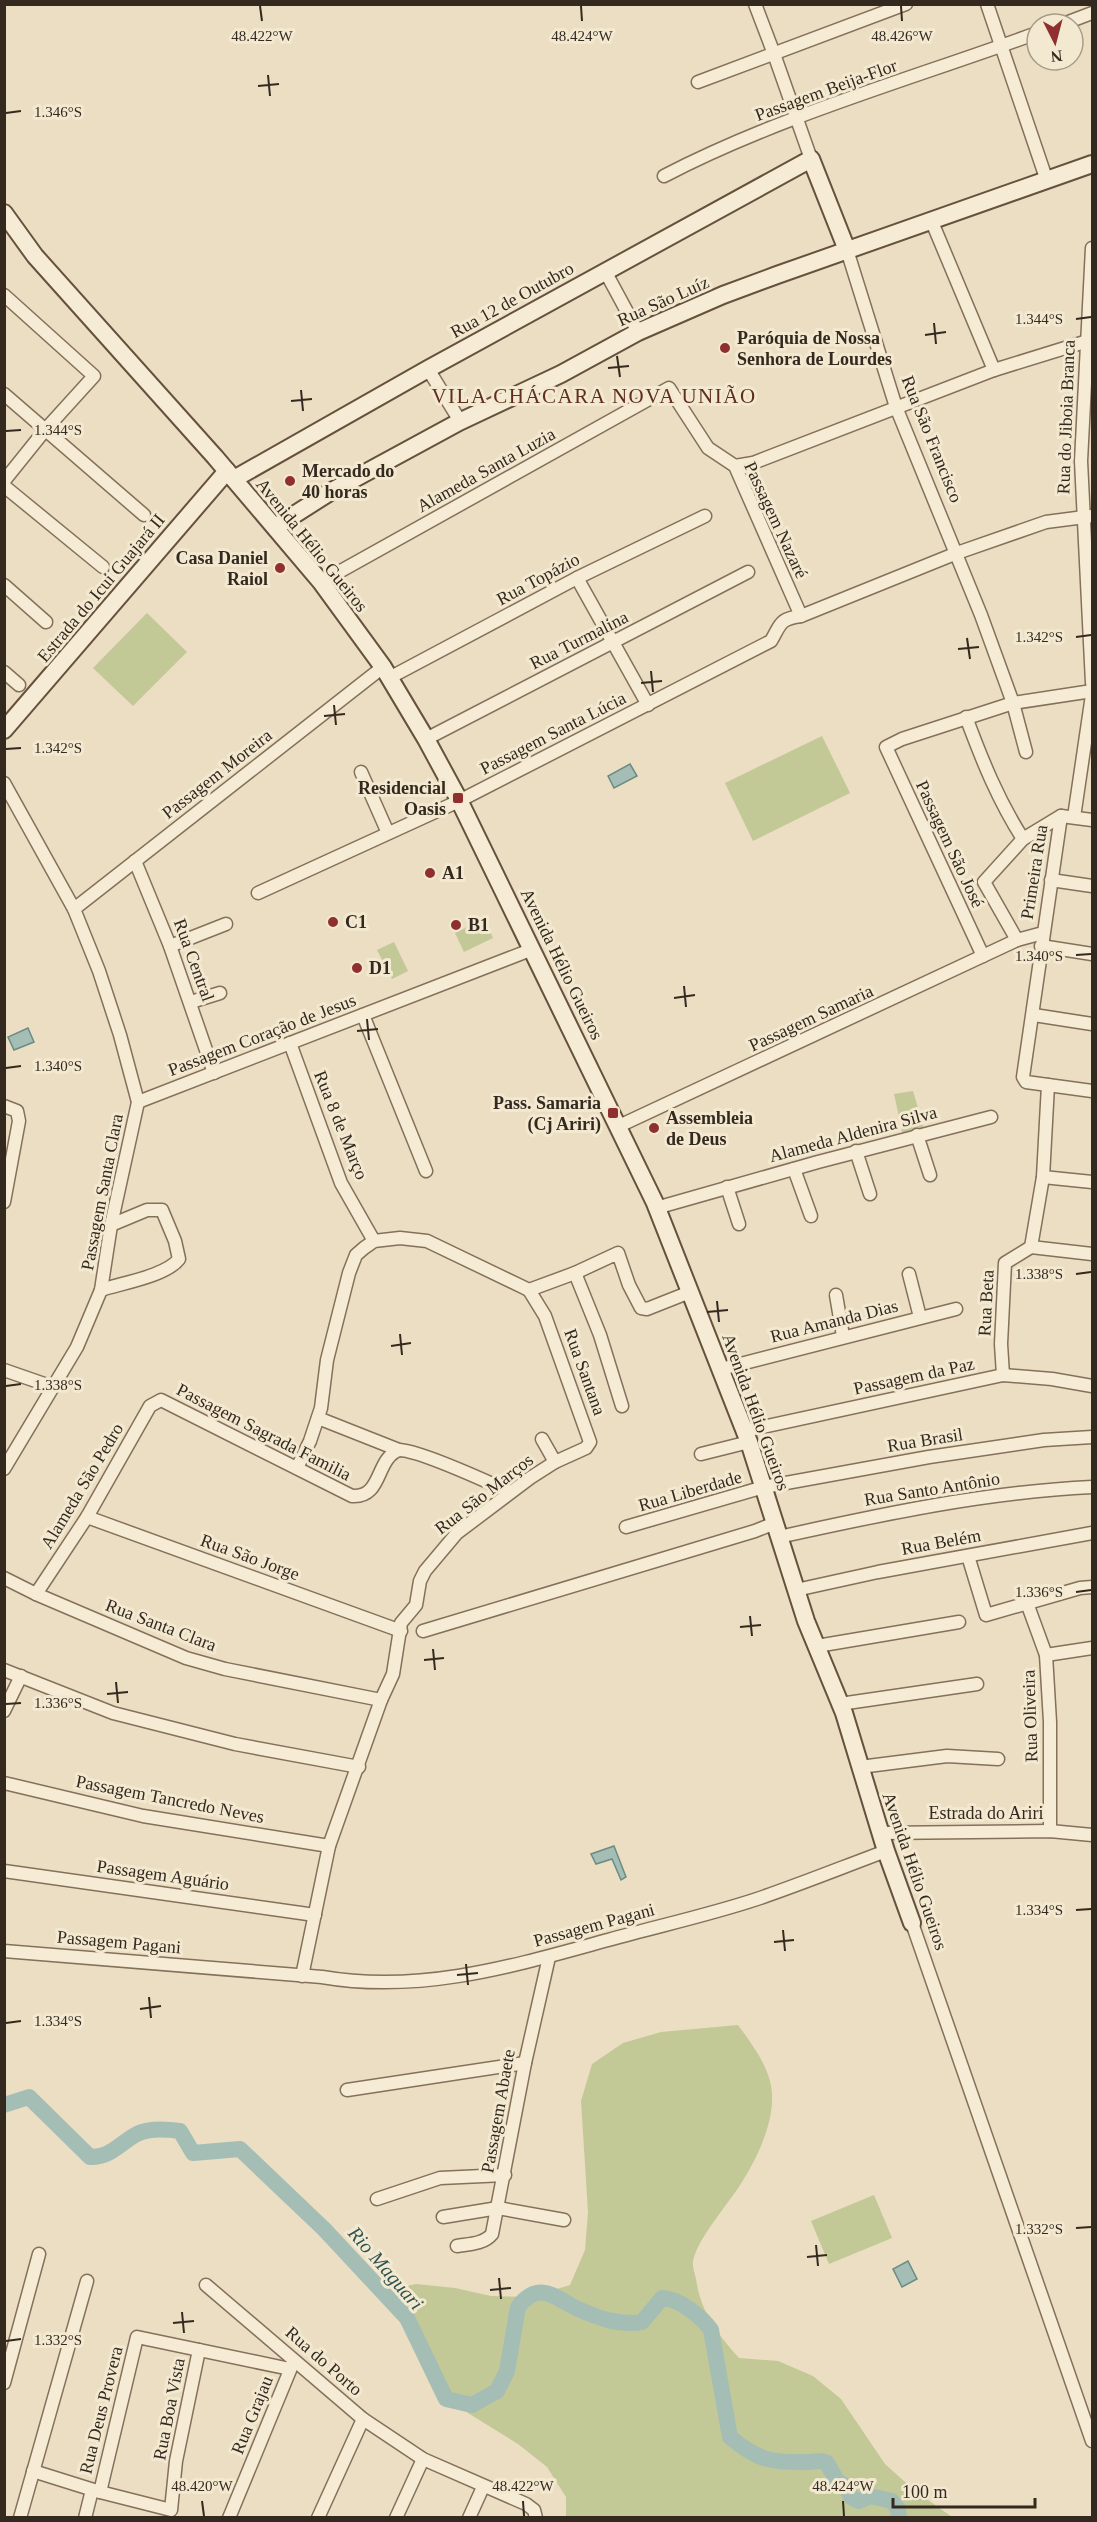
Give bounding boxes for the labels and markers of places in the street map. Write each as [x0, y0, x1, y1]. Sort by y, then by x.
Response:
place label: Paróquia de Nossa Senhora de Lourdes [737, 328, 892, 369]
marker: Paróquia de Nossa Senhora de Lourdes [718, 341, 732, 355]
place label: Mercado do 40 horas [302, 461, 394, 502]
marker: Mercado do 40 horas [283, 474, 297, 488]
place label: Casa Daniel Raiol [175, 548, 268, 589]
marker: Casa Daniel Raiol [273, 561, 287, 575]
place label: Residencial Oasis [358, 778, 446, 819]
marker: Residencial Oasis [451, 791, 465, 805]
place label: A1 [442, 863, 464, 883]
marker: A1 [423, 866, 437, 880]
place label: C1 [345, 912, 367, 932]
marker: C1 [326, 915, 340, 929]
place label: B1 [468, 915, 489, 935]
marker: B1 [449, 918, 463, 932]
place label: D1 [369, 958, 391, 978]
marker: D1 [350, 961, 364, 975]
place label: Pass. Samaria (Cj Ariri) [493, 1093, 601, 1135]
marker: Pass. Samaria (Cj Ariri) [606, 1106, 620, 1120]
place label: Assembleia de Deus [666, 1108, 753, 1149]
marker: Assembleia de Deus [647, 1121, 661, 1135]

